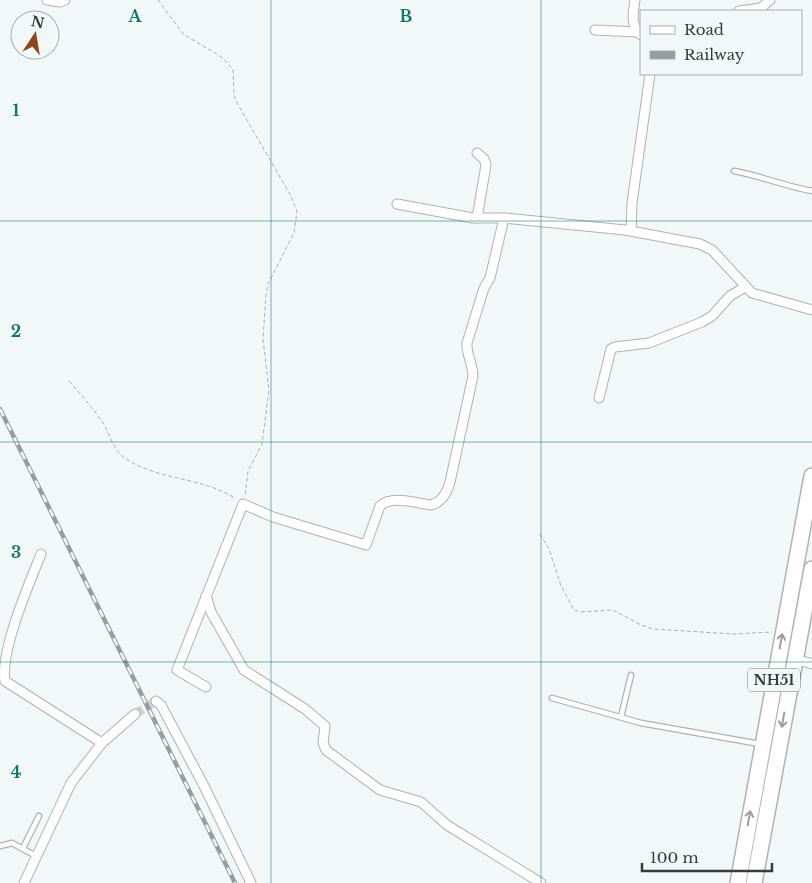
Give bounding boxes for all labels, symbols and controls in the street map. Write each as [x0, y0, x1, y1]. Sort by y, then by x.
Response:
text: A [128, 6, 143, 26]
text: B [400, 6, 413, 26]
north arrow [10, 10, 60, 60]
legend [640, 10, 802, 75]
text: N [29, 12, 46, 32]
text: Road [684, 20, 724, 39]
text: Railway [684, 45, 745, 64]
text: 1 [13, 100, 20, 120]
text: 2 [11, 321, 21, 341]
text: 3 [11, 542, 21, 562]
one-way arrow [777, 633, 787, 649]
road number: NH51 [748, 668, 800, 692]
one-way arrow [778, 712, 788, 728]
text: 4 [11, 762, 21, 782]
one-way arrow [745, 810, 755, 826]
scale bar [642, 840, 772, 872]
text: 100 m [650, 848, 699, 867]

